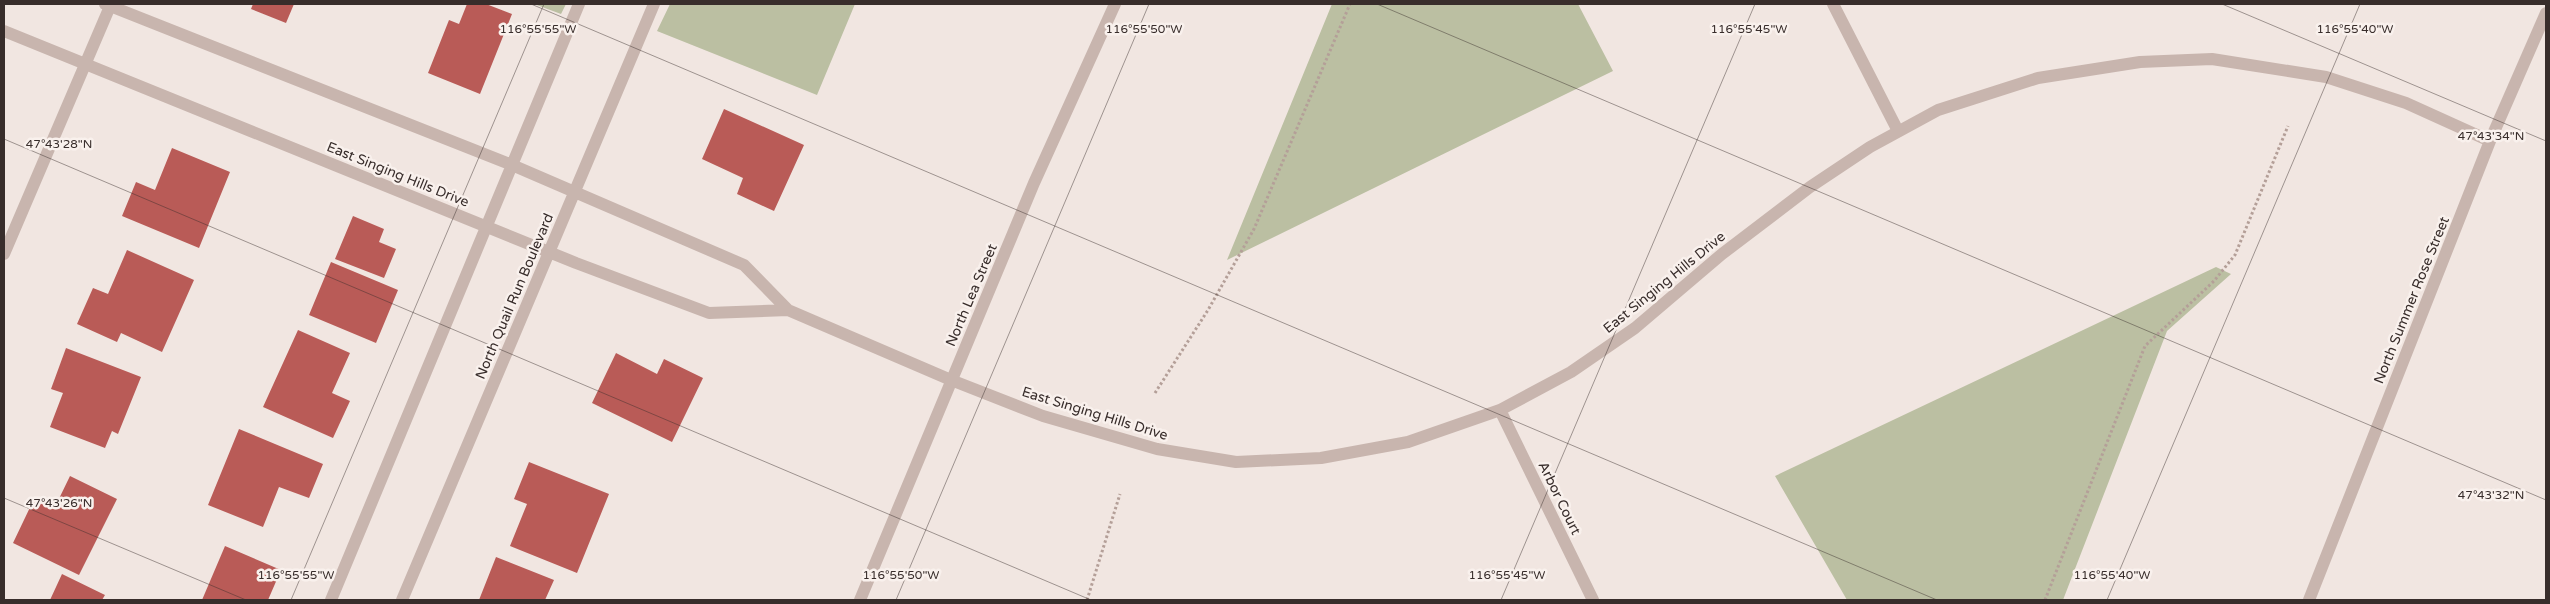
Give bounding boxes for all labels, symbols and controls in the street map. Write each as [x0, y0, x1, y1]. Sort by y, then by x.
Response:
text: 116°55'55"W [500, 22, 576, 36]
text: 116°55'50"W [1106, 22, 1182, 36]
text: 116°55'45"W [1711, 22, 1787, 36]
text: 116°55'40"W [2317, 22, 2393, 36]
text: 47°43'34"N [2458, 129, 2524, 143]
text: 47°43'28"N [26, 137, 92, 151]
street label: East Singing Hills Drive [324, 138, 471, 211]
street label: North Quail Run Boulevard [472, 211, 557, 382]
street label: North Summer Rose Street [2370, 213, 2453, 386]
street label: East Singing Hills Drive [1600, 228, 1729, 337]
street label: North Lea Street [942, 241, 1001, 349]
street label: East Singing Hills Drive [1020, 383, 1170, 444]
street label: Arbor Court [1535, 459, 1585, 538]
text: 47°43'32"N [2458, 488, 2524, 502]
text: 47°43'26"N [26, 496, 92, 510]
text: 116°55'55"W [258, 568, 334, 582]
text: 116°55'50"W [863, 568, 939, 582]
text: 116°55'45"W [1469, 568, 1545, 582]
text: 116°55'40"W [2074, 568, 2150, 582]

